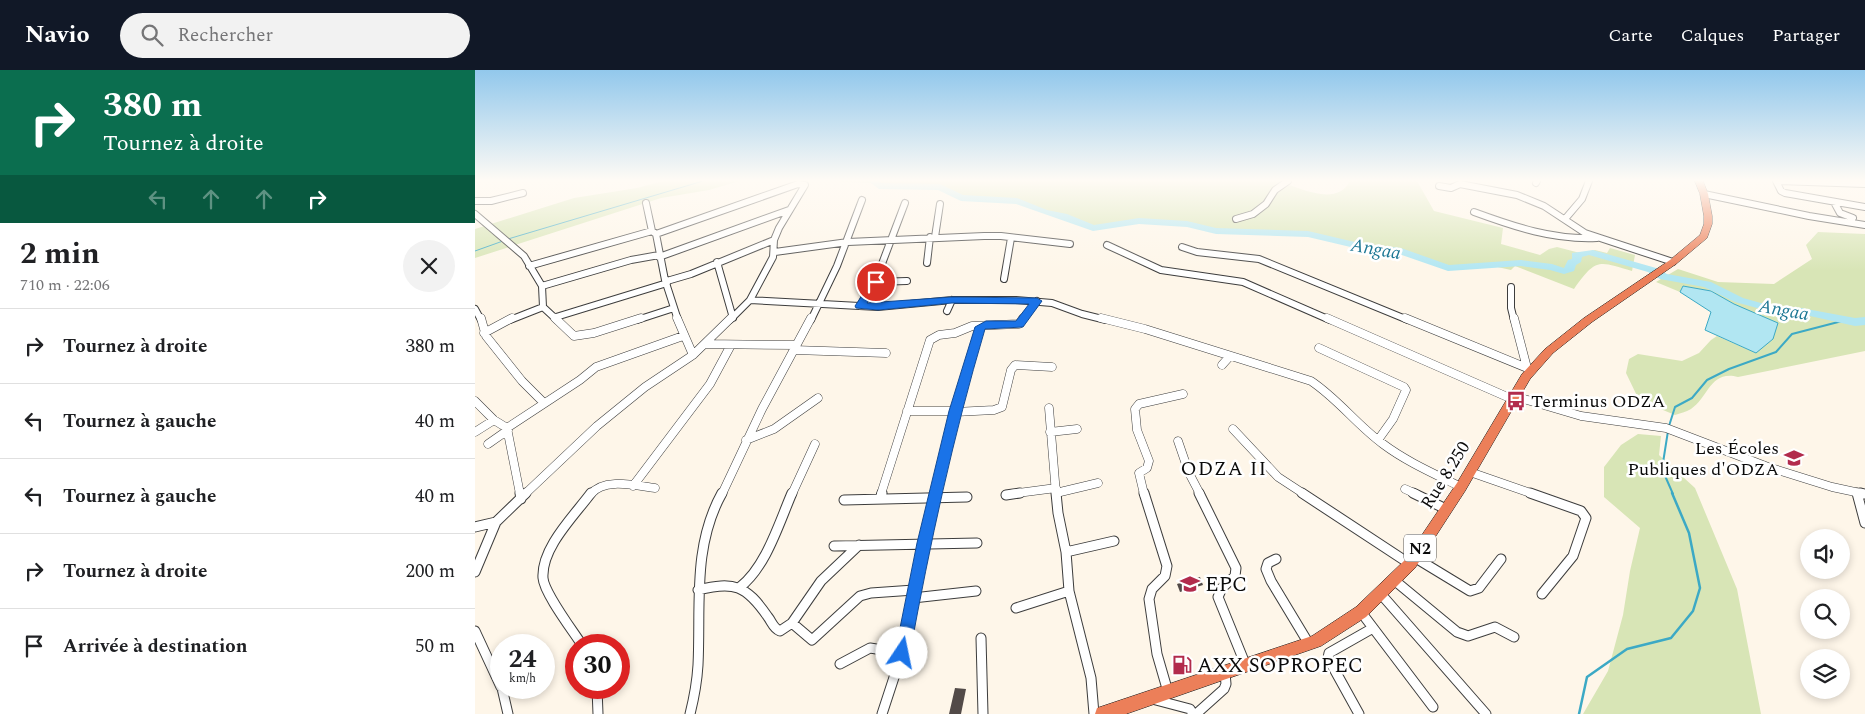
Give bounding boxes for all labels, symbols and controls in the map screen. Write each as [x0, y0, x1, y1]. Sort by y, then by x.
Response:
search box [120, 13, 470, 58]
text: Navio [25, 17, 90, 53]
icon: search [138, 21, 166, 49]
text: Rechercher [178, 21, 273, 50]
text: Carte [1609, 22, 1653, 49]
text: Calques [1681, 22, 1744, 49]
text: Partager [1772, 22, 1840, 49]
text: 380 m [103, 79, 202, 132]
icon: right [20, 90, 85, 155]
text: Tournez à droite [103, 127, 264, 160]
icon: left [144, 185, 172, 213]
icon: ahead [197, 185, 225, 213]
icon: ahead [250, 185, 278, 213]
icon: right [303, 185, 331, 213]
text: 2 min [20, 231, 100, 277]
water label: Angaa [1347, 231, 1404, 268]
button: close [403, 240, 455, 292]
pin [855, 261, 897, 303]
icon: arrive [862, 268, 890, 296]
text: 710 m · 22:06 [20, 273, 110, 297]
water label: Angaa [1755, 292, 1812, 329]
icon: right [20, 332, 48, 360]
text: Tournez à droite [63, 332, 207, 361]
text: 380 m [405, 332, 455, 361]
place label: Terminus ODZA [1531, 388, 1665, 415]
bus stop icon: Terminus ODZA [1505, 390, 1527, 412]
icon: left [20, 407, 48, 435]
text: Tournez à gauche [63, 407, 216, 436]
text: 40 m [415, 407, 455, 436]
place label: Les Écoles Publiques d'ODZA [1627, 435, 1779, 483]
street label: Rue 8.250 [1414, 436, 1477, 515]
school or university icon: Les Écoles Publiques d'ODZA [1783, 447, 1805, 469]
district label: ODZA II [1181, 454, 1267, 484]
icon: left [20, 482, 48, 510]
text: Tournez à gauche [63, 482, 216, 511]
text: 40 m [415, 482, 455, 511]
map controls [1800, 529, 1850, 699]
button: sound [1800, 529, 1850, 579]
road number: N2 [1404, 534, 1436, 562]
icon: right [20, 557, 48, 585]
text: Tournez à droite [63, 557, 207, 586]
text: 200 m [405, 557, 455, 586]
place label: EPC [1205, 569, 1247, 601]
school or university icon: EPC [1179, 573, 1201, 595]
button: search [1800, 589, 1850, 639]
position arrow [875, 626, 927, 678]
icon: arrive [20, 632, 48, 660]
text: Arrivée à destination [63, 632, 247, 661]
text: 50 m [415, 632, 455, 661]
speed limit sign: 30 [565, 634, 630, 699]
text: 24 [508, 641, 537, 679]
button: layers [1800, 649, 1850, 699]
place label: AXX SOPROPEC [1197, 650, 1363, 682]
fuel station icon: AXX SOPROPEC [1171, 654, 1193, 676]
text: km/h [509, 669, 536, 688]

